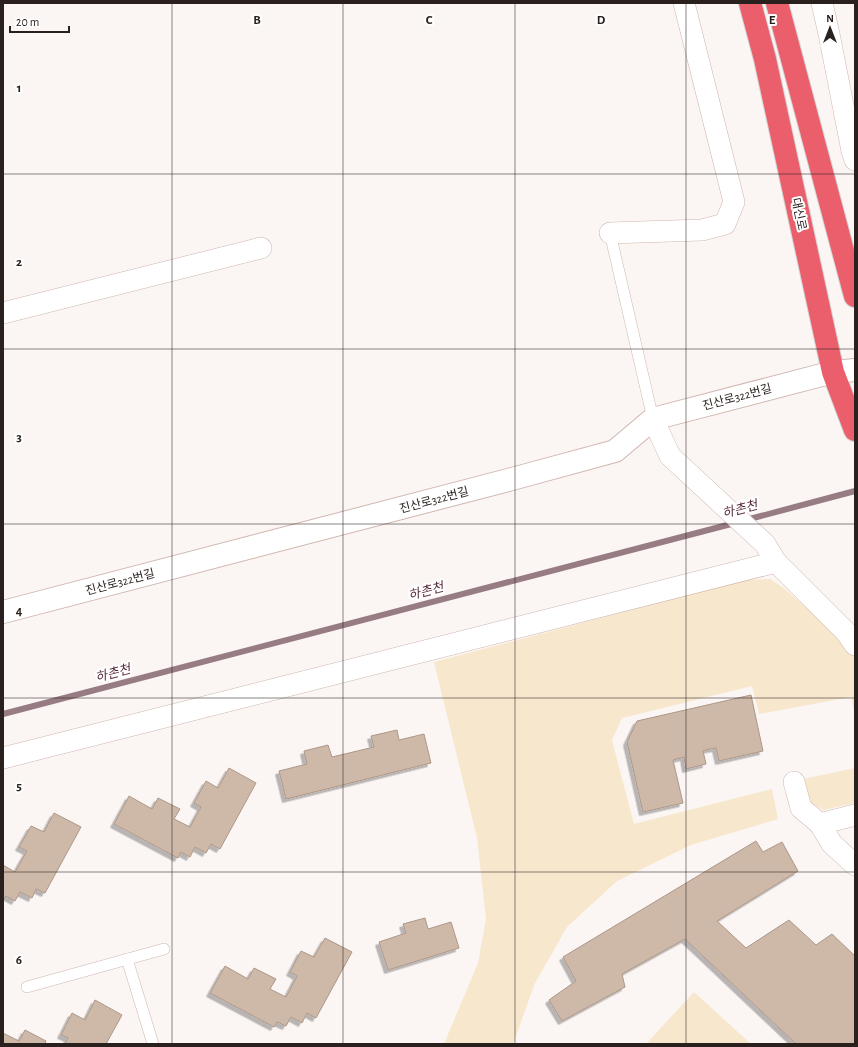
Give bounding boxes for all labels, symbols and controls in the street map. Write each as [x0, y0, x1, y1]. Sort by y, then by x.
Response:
scale bar [10, 8, 69, 34]
north arrow [810, 8, 850, 48]
text: N [826, 13, 834, 24]
text: B [253, 14, 261, 27]
text: C [426, 14, 433, 27]
text: D [597, 14, 606, 27]
text: E [769, 14, 776, 27]
text: 20 m [16, 16, 39, 28]
text: 1 [17, 82, 21, 95]
street label: 대신로 [790, 197, 808, 231]
text: 2 [16, 256, 22, 269]
street label: 진산로322번길 [701, 382, 773, 412]
text: 3 [16, 431, 22, 444]
street label: 진산로322번길 [398, 485, 470, 515]
water label: 하촌천 [721, 498, 760, 521]
street label: 진산로322번길 [84, 567, 156, 597]
water label: 하촌천 [407, 580, 446, 603]
text: 4 [16, 605, 23, 618]
water label: 하촌천 [94, 662, 133, 685]
text: 5 [16, 780, 22, 793]
text: 6 [16, 954, 22, 967]

